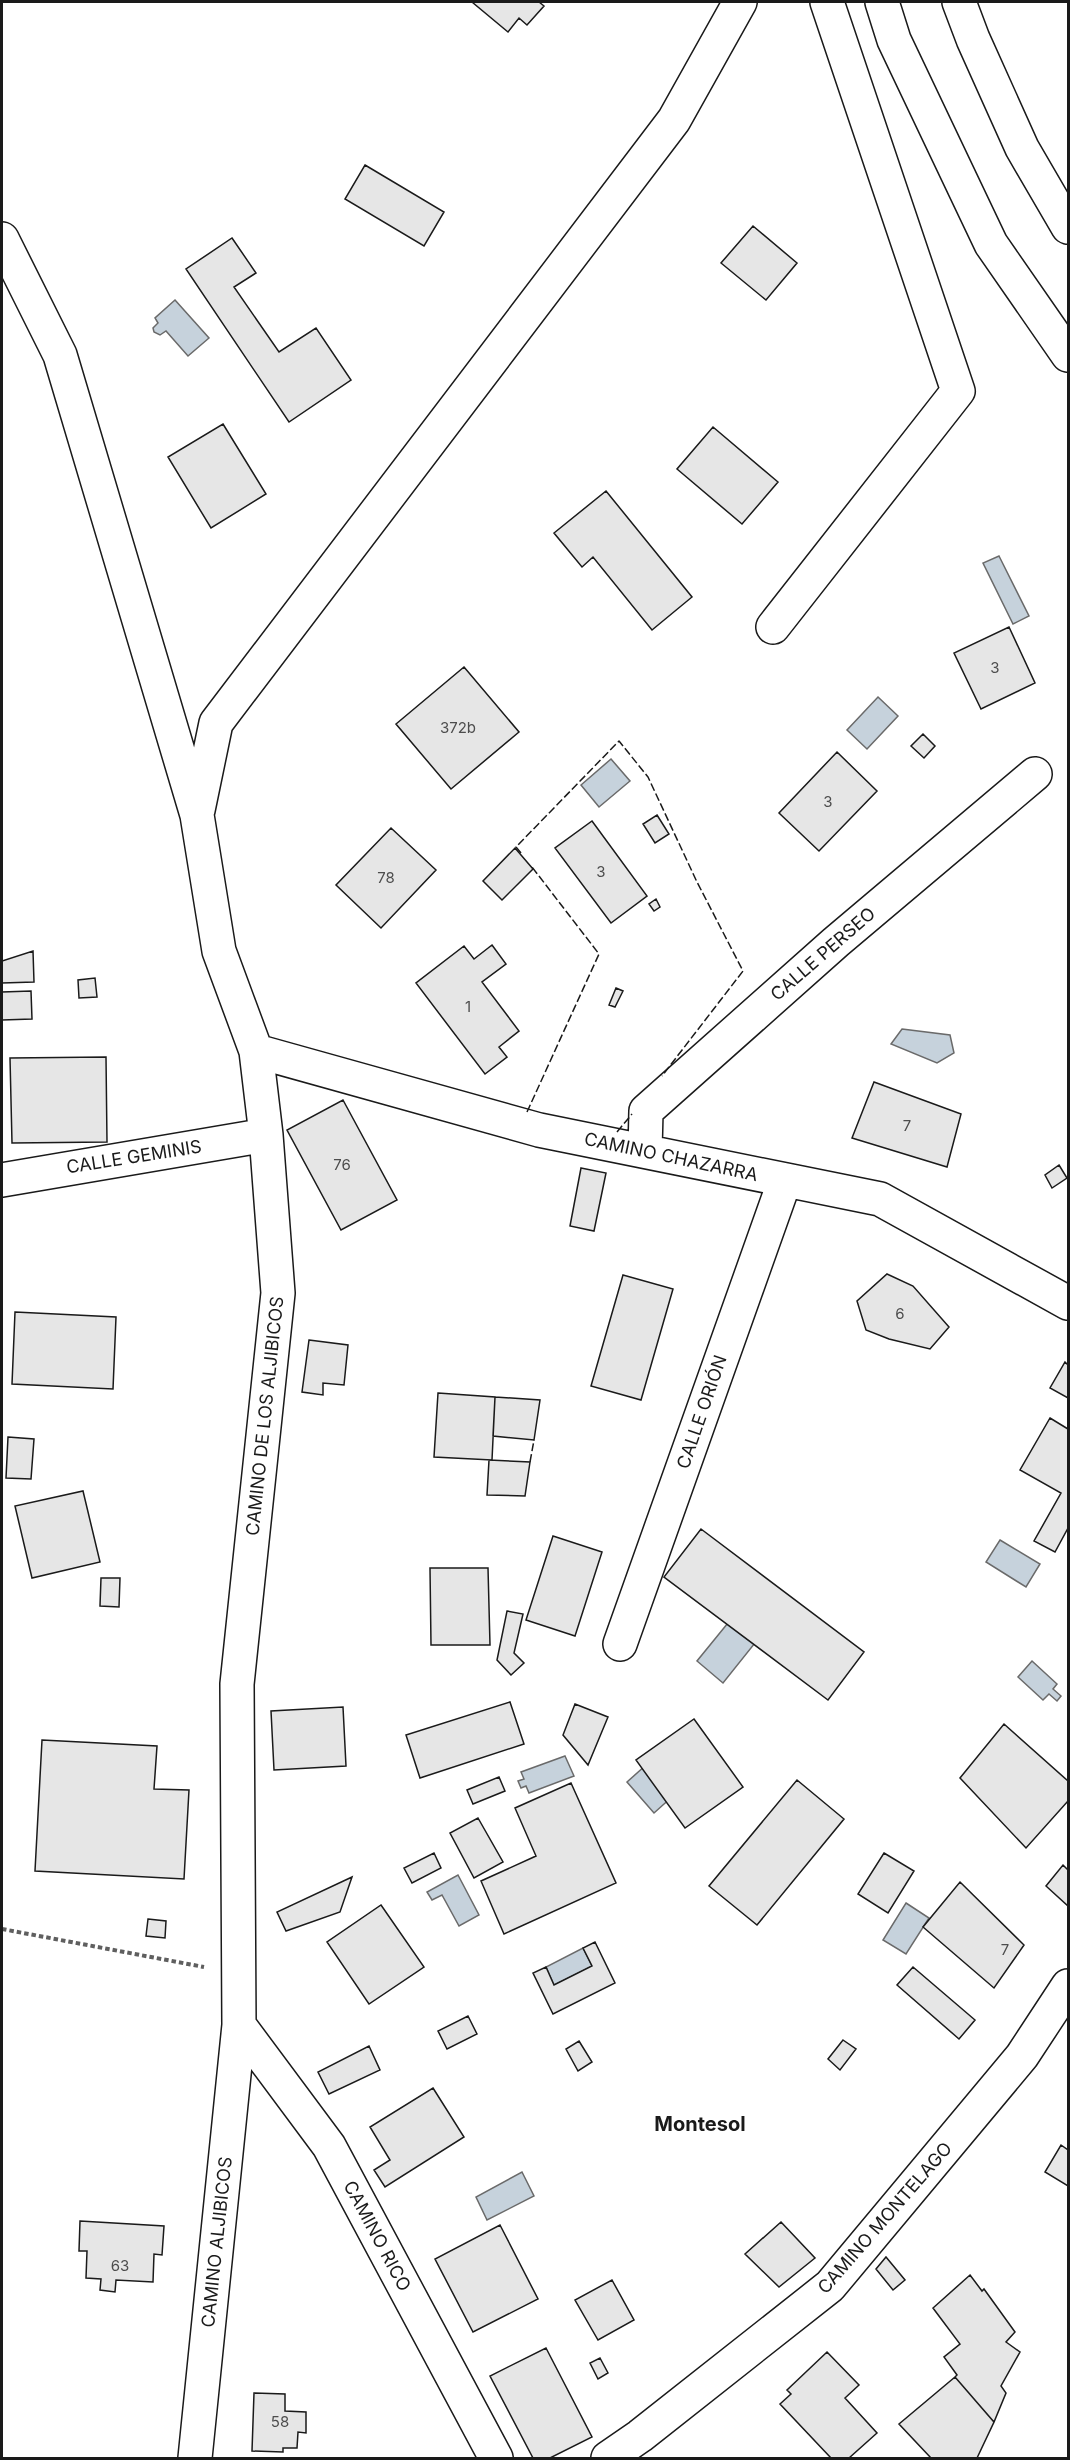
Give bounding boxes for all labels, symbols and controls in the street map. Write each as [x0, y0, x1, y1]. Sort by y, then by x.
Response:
house number: 3 [990, 658, 1000, 677]
house number: 372b [440, 718, 476, 737]
house number: 3 [823, 792, 833, 811]
house number: 3 [596, 862, 606, 881]
house number: 78 [377, 868, 395, 887]
street label: CALLE PERSEO [766, 903, 879, 1005]
house number: 1 [465, 997, 471, 1016]
house number: 7 [903, 1116, 911, 1135]
street label: CAMINO CHAZARRA [582, 1128, 760, 1185]
street label: CALLE GEMINIS [65, 1135, 203, 1178]
house number: 76 [333, 1155, 351, 1174]
street label: CAMINO DE LOS ALJIBICOS [241, 1295, 288, 1537]
house number: 6 [895, 1304, 905, 1323]
street label: CALLE ORIÓN [671, 1352, 731, 1471]
house number: 7 [1001, 1940, 1009, 1959]
district label: Montesol [654, 2112, 746, 2136]
street label: CAMINO MONTELAGO [813, 2138, 956, 2298]
street label: CAMINO ALJIBICOS [197, 2156, 236, 2328]
street label: CAMINO RICO [340, 2177, 415, 2295]
house number: 63 [111, 2256, 129, 2275]
house number: 58 [271, 2412, 289, 2431]

